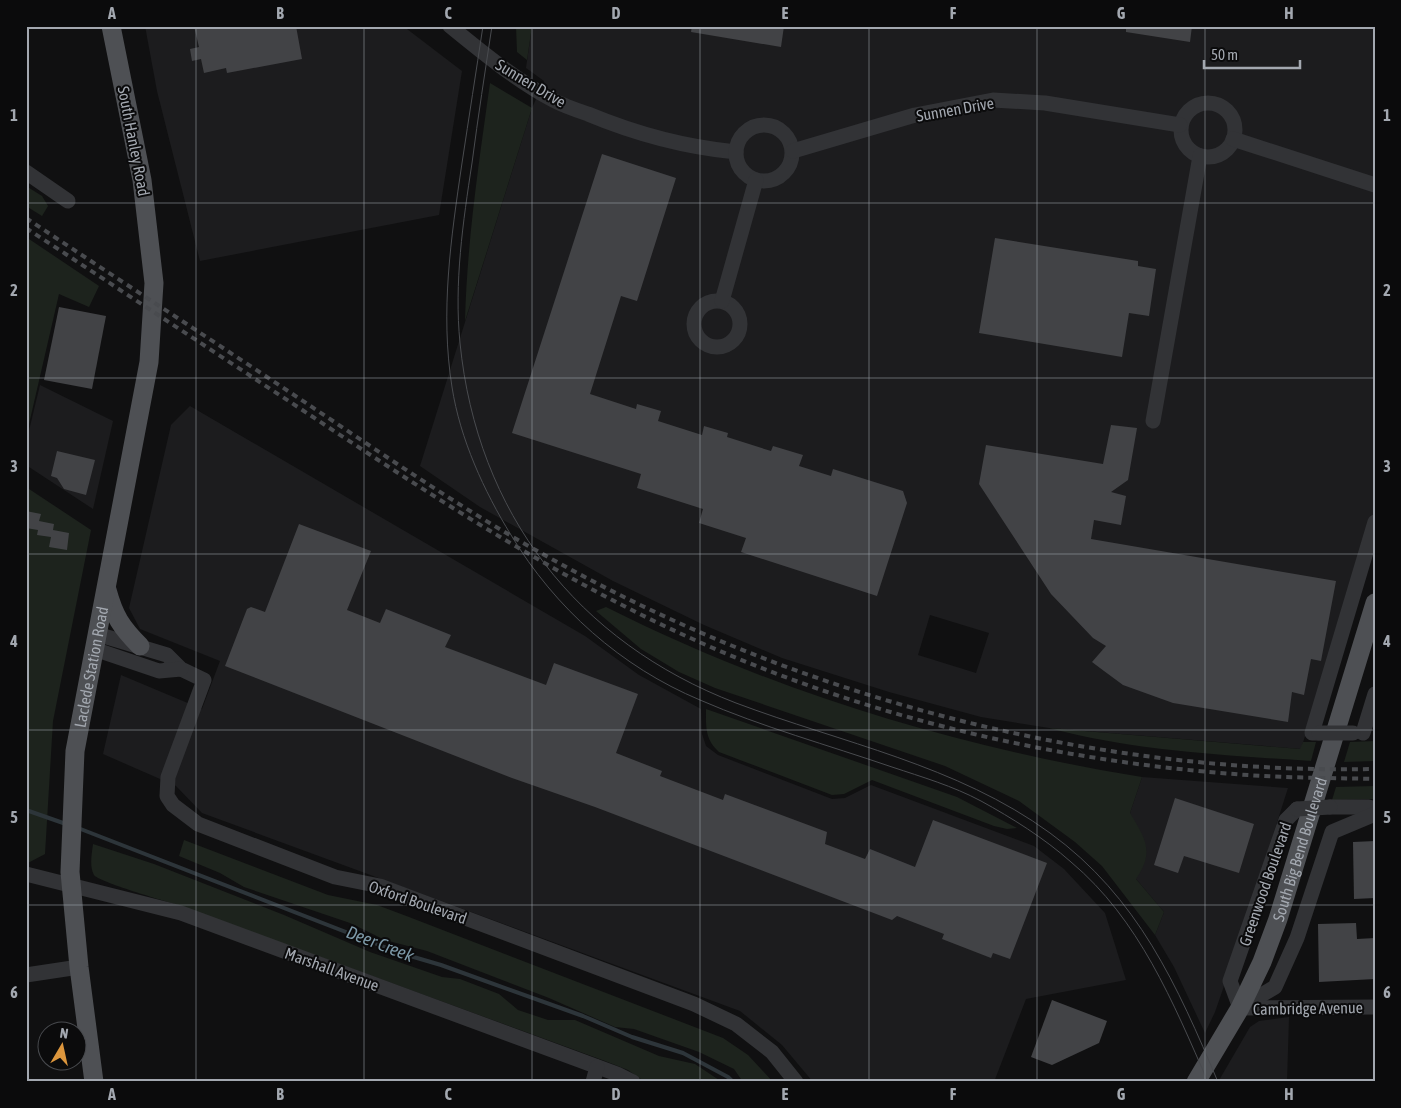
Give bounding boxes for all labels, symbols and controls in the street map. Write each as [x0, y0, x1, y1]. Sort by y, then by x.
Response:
text: A [107, 4, 116, 22]
text: B [276, 4, 284, 22]
text: C [444, 4, 452, 22]
text: D [612, 4, 621, 22]
text: E [782, 4, 789, 22]
text: F [950, 4, 957, 22]
text: G [1117, 4, 1126, 22]
text: H [1284, 4, 1294, 22]
scale bar [1204, 38, 1300, 70]
text: 50 m [1211, 46, 1238, 63]
street label: Sunnen Drive [493, 55, 569, 111]
street label: South Hanley Road [114, 85, 153, 198]
street label: Sunnen Drive [915, 93, 995, 125]
text: 1 [10, 106, 18, 124]
text: 1 [1383, 106, 1391, 124]
text: 2 [10, 281, 18, 299]
text: 2 [1383, 281, 1391, 299]
text: 3 [10, 457, 18, 475]
text: 3 [1383, 457, 1391, 475]
street label: Laclede Station Road [71, 605, 111, 729]
text: 4 [9, 632, 18, 650]
text: 4 [1382, 632, 1391, 650]
street label: South Big Bend Boulevard [1269, 775, 1330, 923]
text: 5 [10, 808, 18, 826]
text: 5 [1383, 808, 1391, 826]
street label: Greenwood Boulevard [1235, 820, 1295, 948]
street label: Oxford Boulevard [367, 877, 469, 927]
water label: Deer Creek [343, 921, 418, 966]
street label: Marshall Avenue [283, 944, 381, 994]
text: 6 [10, 983, 18, 1001]
text: 6 [1383, 983, 1391, 1001]
street label: Cambridge Avenue [1253, 998, 1363, 1019]
north arrow [38, 1020, 88, 1070]
text: N [59, 1025, 69, 1042]
text: A [107, 1085, 116, 1103]
text: B [276, 1085, 284, 1103]
text: C [444, 1085, 452, 1103]
text: D [612, 1085, 621, 1103]
text: E [782, 1085, 789, 1103]
text: F [950, 1085, 957, 1103]
text: G [1117, 1085, 1126, 1103]
text: H [1284, 1085, 1294, 1103]

